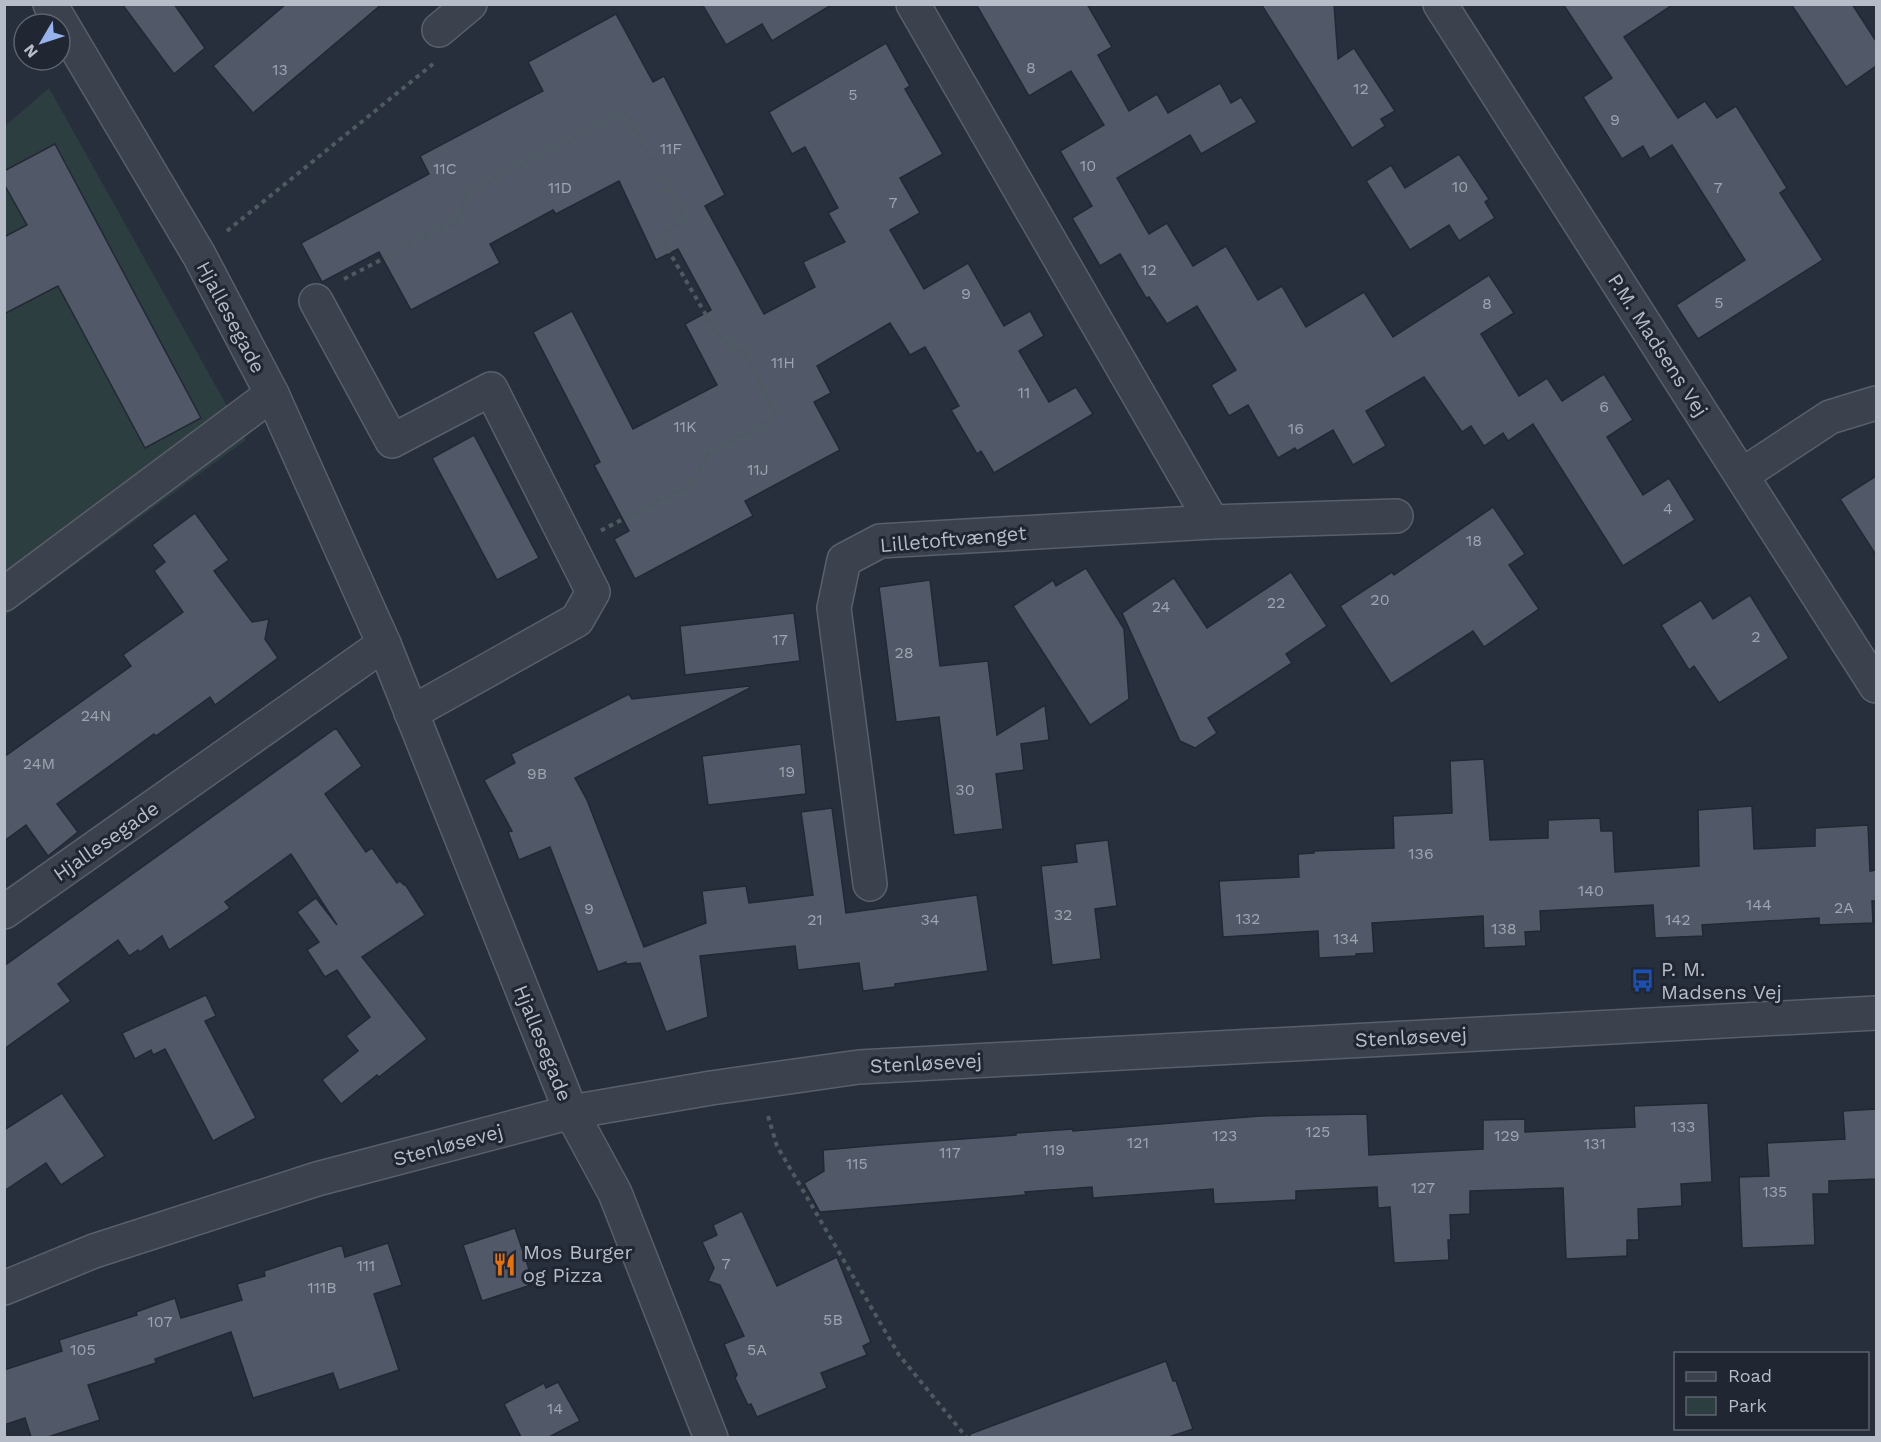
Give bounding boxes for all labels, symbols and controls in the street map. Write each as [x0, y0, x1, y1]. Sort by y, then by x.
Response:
north arrow [12, 12, 72, 72]
text: N [20, 41, 42, 62]
house number: 8 [1026, 58, 1036, 77]
house number: 13 [272, 60, 288, 79]
house number: 12 [1353, 79, 1369, 98]
house number: 5 [848, 85, 858, 104]
house number: 9 [1610, 110, 1620, 129]
house number: 11F [660, 139, 682, 158]
house number: 10 [1080, 156, 1096, 175]
house number: 11C [433, 159, 457, 178]
house number: 10 [1452, 177, 1468, 196]
house number: 11D [548, 178, 572, 197]
house number: 7 [1714, 178, 1723, 197]
house number: 7 [889, 193, 898, 212]
street label: Hjallesegade [191, 257, 271, 377]
house number: 12 [1141, 260, 1157, 279]
street label: P.M. Madsens Vej [1603, 269, 1713, 421]
house number: 9 [961, 284, 971, 303]
house number: 5 [1714, 293, 1724, 312]
house number: 8 [1482, 294, 1492, 313]
house number: 11H [771, 353, 795, 372]
house number: 11 [1018, 383, 1030, 402]
house number: 6 [1599, 397, 1609, 416]
house number: 11K [674, 417, 697, 436]
house number: 16 [1288, 419, 1304, 438]
house number: 11J [747, 460, 769, 479]
house number: 4 [1663, 499, 1673, 518]
street label: Lilletoftvænget [879, 521, 1028, 557]
house number: 18 [1466, 531, 1482, 550]
house number: 20 [1370, 590, 1390, 609]
house number: 22 [1267, 593, 1285, 612]
house number: 24 [1152, 597, 1171, 616]
house number: 2 [1751, 627, 1761, 646]
house number: 17 [772, 630, 788, 649]
house number: 28 [894, 643, 914, 662]
house number: 24N [81, 706, 111, 725]
house number: 24M [23, 754, 55, 773]
house number: 19 [779, 762, 795, 781]
house number: 9B [527, 764, 547, 783]
house number: 30 [955, 780, 975, 799]
street label: Hjallesegade [49, 796, 163, 886]
house number: 136 [1408, 844, 1434, 863]
house number: 140 [1578, 881, 1604, 900]
house number: 144 [1746, 895, 1772, 914]
house number: 2A [1834, 898, 1854, 917]
house number: 9 [584, 899, 594, 918]
house number: 32 [1054, 905, 1072, 924]
house number: 132 [1236, 909, 1260, 928]
house number: 21 [807, 910, 823, 929]
house number: 34 [920, 910, 940, 929]
house number: 142 [1665, 910, 1691, 929]
house number: 138 [1491, 919, 1517, 938]
house number: 134 [1333, 929, 1359, 948]
place label: P. M. Madsens Vej [1661, 957, 1782, 1004]
bus stop icon: P. M. Madsens Vej [1630, 967, 1656, 993]
street label: Hjallesegade [509, 981, 577, 1105]
street label: Stenløsevej [1354, 1022, 1468, 1052]
street label: Stenløsevej [869, 1048, 983, 1078]
house number: 133 [1671, 1117, 1695, 1136]
street label: Stenløsevej [391, 1119, 505, 1171]
house number: 125 [1306, 1122, 1330, 1141]
house number: 123 [1213, 1126, 1237, 1145]
house number: 129 [1494, 1126, 1520, 1145]
house number: 121 [1127, 1133, 1149, 1152]
house number: 131 [1584, 1134, 1606, 1153]
house number: 119 [1043, 1140, 1065, 1159]
house number: 117 [939, 1143, 961, 1162]
house number: 115 [846, 1154, 868, 1173]
house number: 127 [1411, 1178, 1435, 1197]
house number: 135 [1763, 1182, 1787, 1201]
place label: Mos Burger og Pizza [523, 1240, 633, 1287]
restaurant icon: Mos Burger og Pizza [492, 1251, 518, 1277]
house number: 7 [722, 1254, 731, 1273]
house number: 111 [357, 1256, 375, 1275]
house number: 111B [307, 1278, 337, 1297]
house number: 5B [823, 1310, 843, 1329]
house number: 107 [148, 1312, 172, 1331]
house number: 105 [70, 1340, 96, 1359]
house number: 5A [747, 1340, 767, 1359]
legend [1674, 1352, 1869, 1430]
text: Road [1728, 1365, 1772, 1386]
text: Park [1728, 1395, 1767, 1416]
house number: 14 [547, 1399, 563, 1418]

